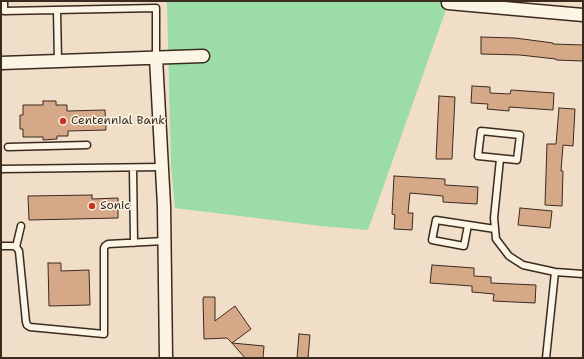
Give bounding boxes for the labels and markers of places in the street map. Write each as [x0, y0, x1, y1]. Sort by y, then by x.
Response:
place label: Centennial Bank [71, 114, 165, 128]
marker: Centennial Bank [58, 116, 68, 126]
place label: Sonic [100, 199, 130, 213]
marker: Sonic [87, 201, 97, 211]

